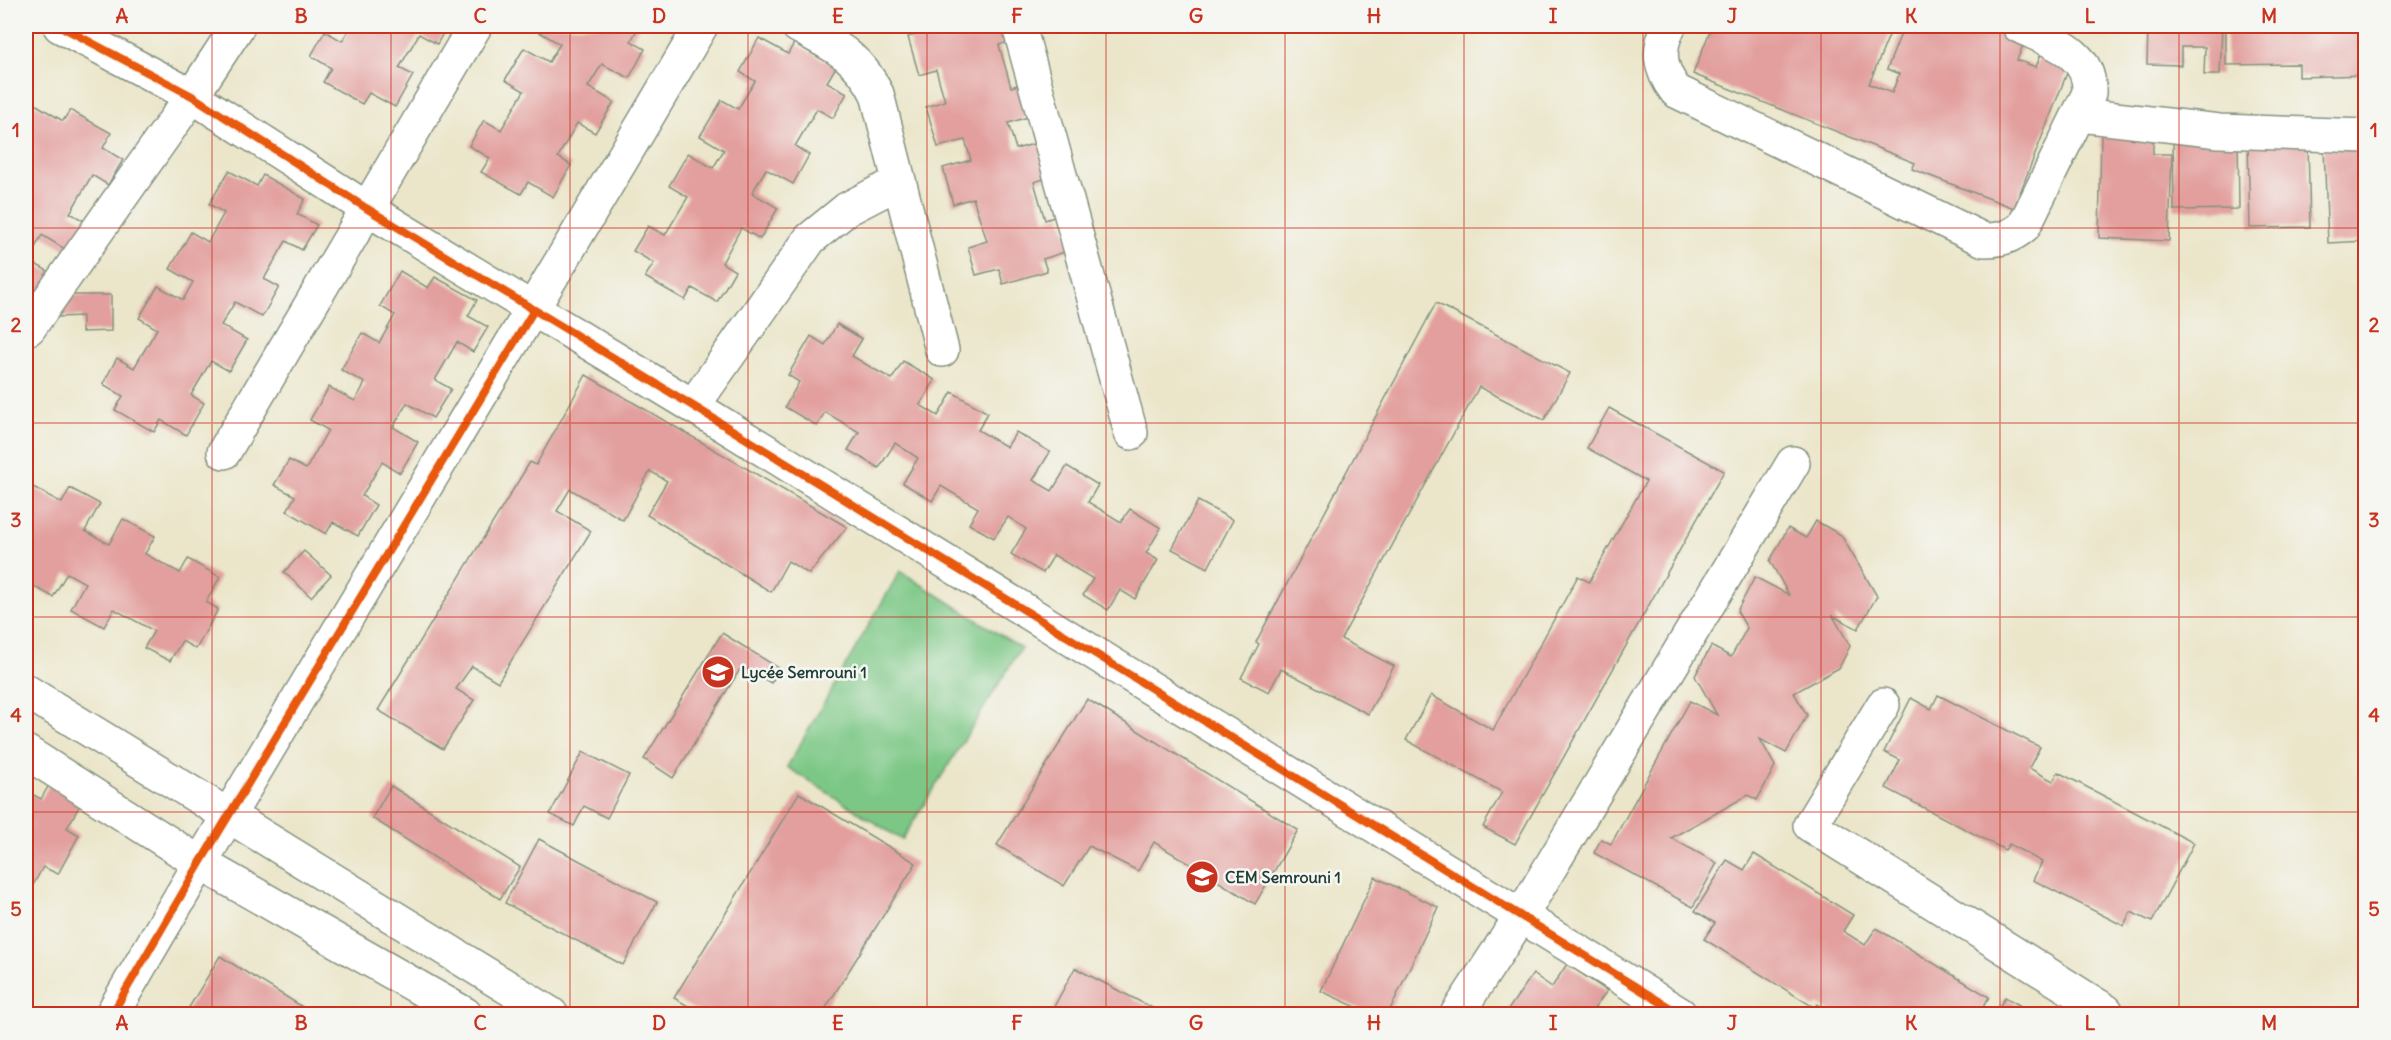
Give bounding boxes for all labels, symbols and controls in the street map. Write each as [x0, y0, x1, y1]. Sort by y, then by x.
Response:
text: A [116, 3, 129, 28]
text: B [294, 3, 308, 28]
text: C [473, 3, 487, 28]
text: D [652, 3, 666, 28]
text: E [832, 3, 844, 28]
text: F [1011, 3, 1023, 28]
text: G [1189, 3, 1203, 28]
text: H [1367, 3, 1381, 28]
text: I [1549, 3, 1558, 28]
text: J [1727, 3, 1738, 28]
text: K [1905, 3, 1918, 28]
text: L [2085, 3, 2096, 28]
text: M [2261, 3, 2277, 28]
text: 1 [12, 117, 20, 142]
text: 1 [2370, 117, 2378, 142]
text: 2 [11, 312, 22, 337]
text: 2 [2369, 312, 2380, 337]
text: 3 [10, 507, 22, 532]
text: 3 [2368, 507, 2380, 532]
school or university icon: Lycée Semrouni 1 [700, 654, 736, 690]
place label: Lycée Semrouni 1 [741, 662, 867, 683]
text: 4 [10, 702, 22, 727]
text: 4 [2368, 702, 2380, 727]
school or university icon: CEM Semrouni 1 [1184, 859, 1220, 895]
place label: CEM Semrouni 1 [1225, 867, 1341, 887]
text: 5 [10, 896, 22, 921]
text: 5 [2368, 896, 2380, 921]
text: A [116, 1010, 129, 1035]
text: B [294, 1010, 308, 1035]
text: C [473, 1010, 487, 1035]
text: D [652, 1010, 666, 1035]
text: E [832, 1010, 844, 1035]
text: F [1011, 1010, 1023, 1035]
text: G [1189, 1010, 1203, 1035]
text: H [1367, 1010, 1381, 1035]
text: I [1549, 1010, 1558, 1035]
text: J [1727, 1010, 1738, 1035]
text: K [1905, 1010, 1918, 1035]
text: L [2085, 1010, 2096, 1035]
text: M [2261, 1010, 2277, 1035]

